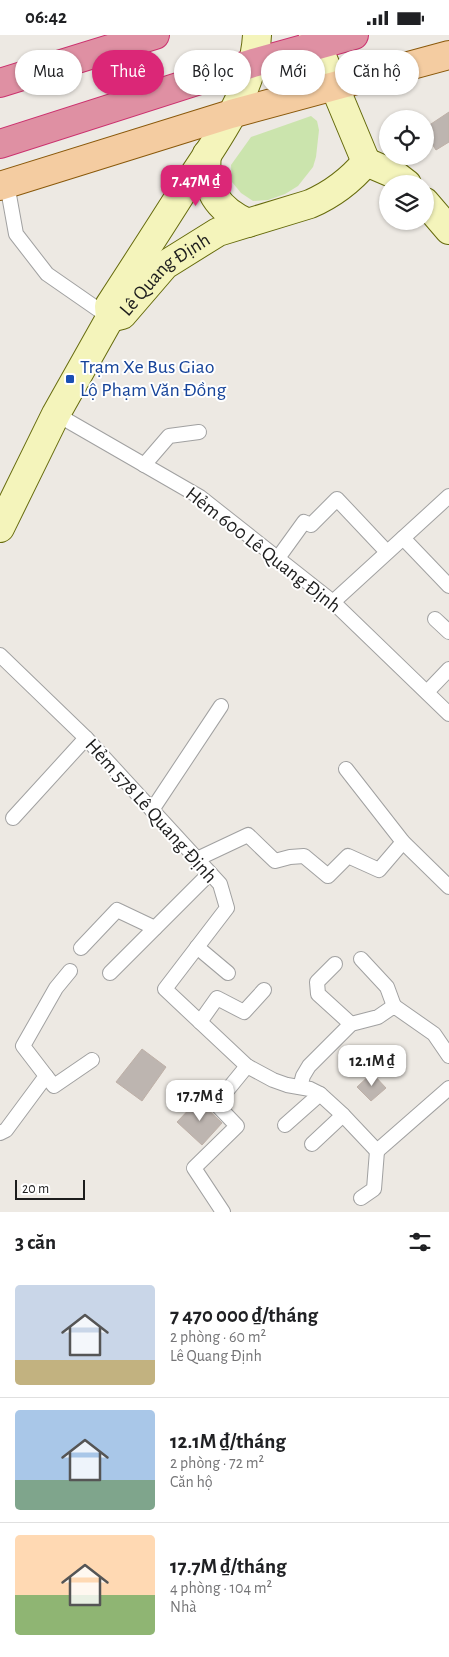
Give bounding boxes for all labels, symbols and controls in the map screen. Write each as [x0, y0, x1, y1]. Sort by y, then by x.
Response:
text: 06:42 [25, 8, 67, 27]
chip: Mua [15, 50, 82, 95]
chip: Thuê [92, 50, 164, 95]
chip: Bộ lọc [174, 50, 251, 95]
chip: Mới [261, 50, 325, 95]
chip: Căn hộ [335, 50, 419, 95]
map controls [379, 110, 434, 230]
button: locate [379, 110, 434, 165]
pin: 7.47M ₫ [150, 165, 242, 207]
text: 7.47M ₫ [172, 173, 220, 189]
button: layers [379, 175, 434, 230]
street label: Lê Quang Định [116, 229, 214, 320]
place label: Trạm Xe Bus Giao Lộ Phạm Văn Đồng [80, 357, 226, 400]
marker: Trạm Xe Bus Giao Lộ Phạm Văn Đồng [64, 373, 76, 385]
street label: Hẻm 600 Lê Quang Định [182, 483, 344, 617]
street label: Hẻm 578 Lê Quang Định [81, 735, 221, 887]
pin: 12.1M ₫ [326, 1045, 418, 1087]
text: 12.1M ₫ [349, 1053, 395, 1069]
pin: 17.7M ₫ [154, 1079, 246, 1122]
text: 17.7M ₫ [177, 1088, 223, 1104]
scale bar [15, 1177, 85, 1200]
text: 20 m [22, 1182, 49, 1196]
icon: filters [406, 1228, 434, 1256]
text: 3 căn [15, 1232, 56, 1253]
icon: home [55, 1305, 115, 1365]
text: 7 470 000 ₫/tháng [170, 1305, 318, 1326]
text: 2 phòng · 60 m² [170, 1329, 266, 1345]
text: Lê Quang Định [170, 1348, 262, 1364]
icon: home [55, 1430, 115, 1490]
text: 12.1M ₫/tháng [170, 1431, 286, 1452]
text: 2 phòng · 72 m² [170, 1455, 264, 1471]
text: Căn hộ [170, 1474, 213, 1490]
icon: home [55, 1555, 115, 1615]
text: 17.7M ₫/tháng [170, 1556, 287, 1577]
text: 4 phòng · 104 m² [170, 1580, 272, 1596]
text: Nhà [170, 1599, 197, 1615]

